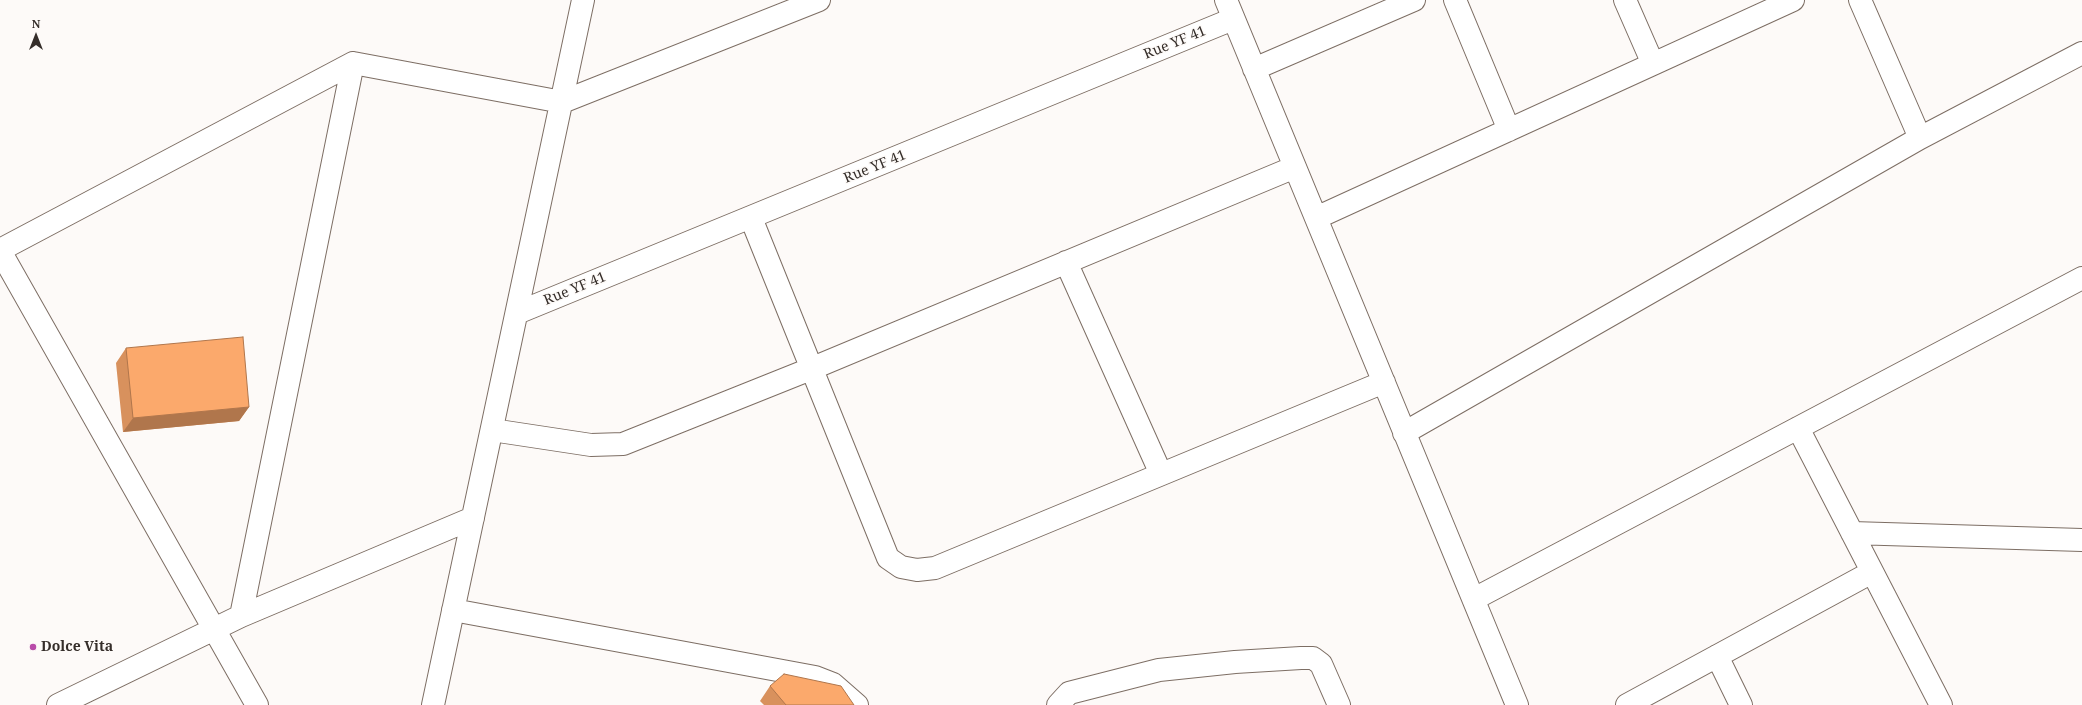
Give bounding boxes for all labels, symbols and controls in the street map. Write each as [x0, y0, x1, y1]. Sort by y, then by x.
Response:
north arrow [16, 16, 56, 56]
text: N [32, 16, 40, 31]
street label: Rue YF 41 [1141, 23, 1209, 63]
street label: Rue YF 41 [841, 147, 909, 187]
street label: Rue YF 41 [541, 269, 609, 309]
place label: Dolce Vita [41, 639, 113, 655]
marker: Dolce Vita [28, 642, 38, 652]

